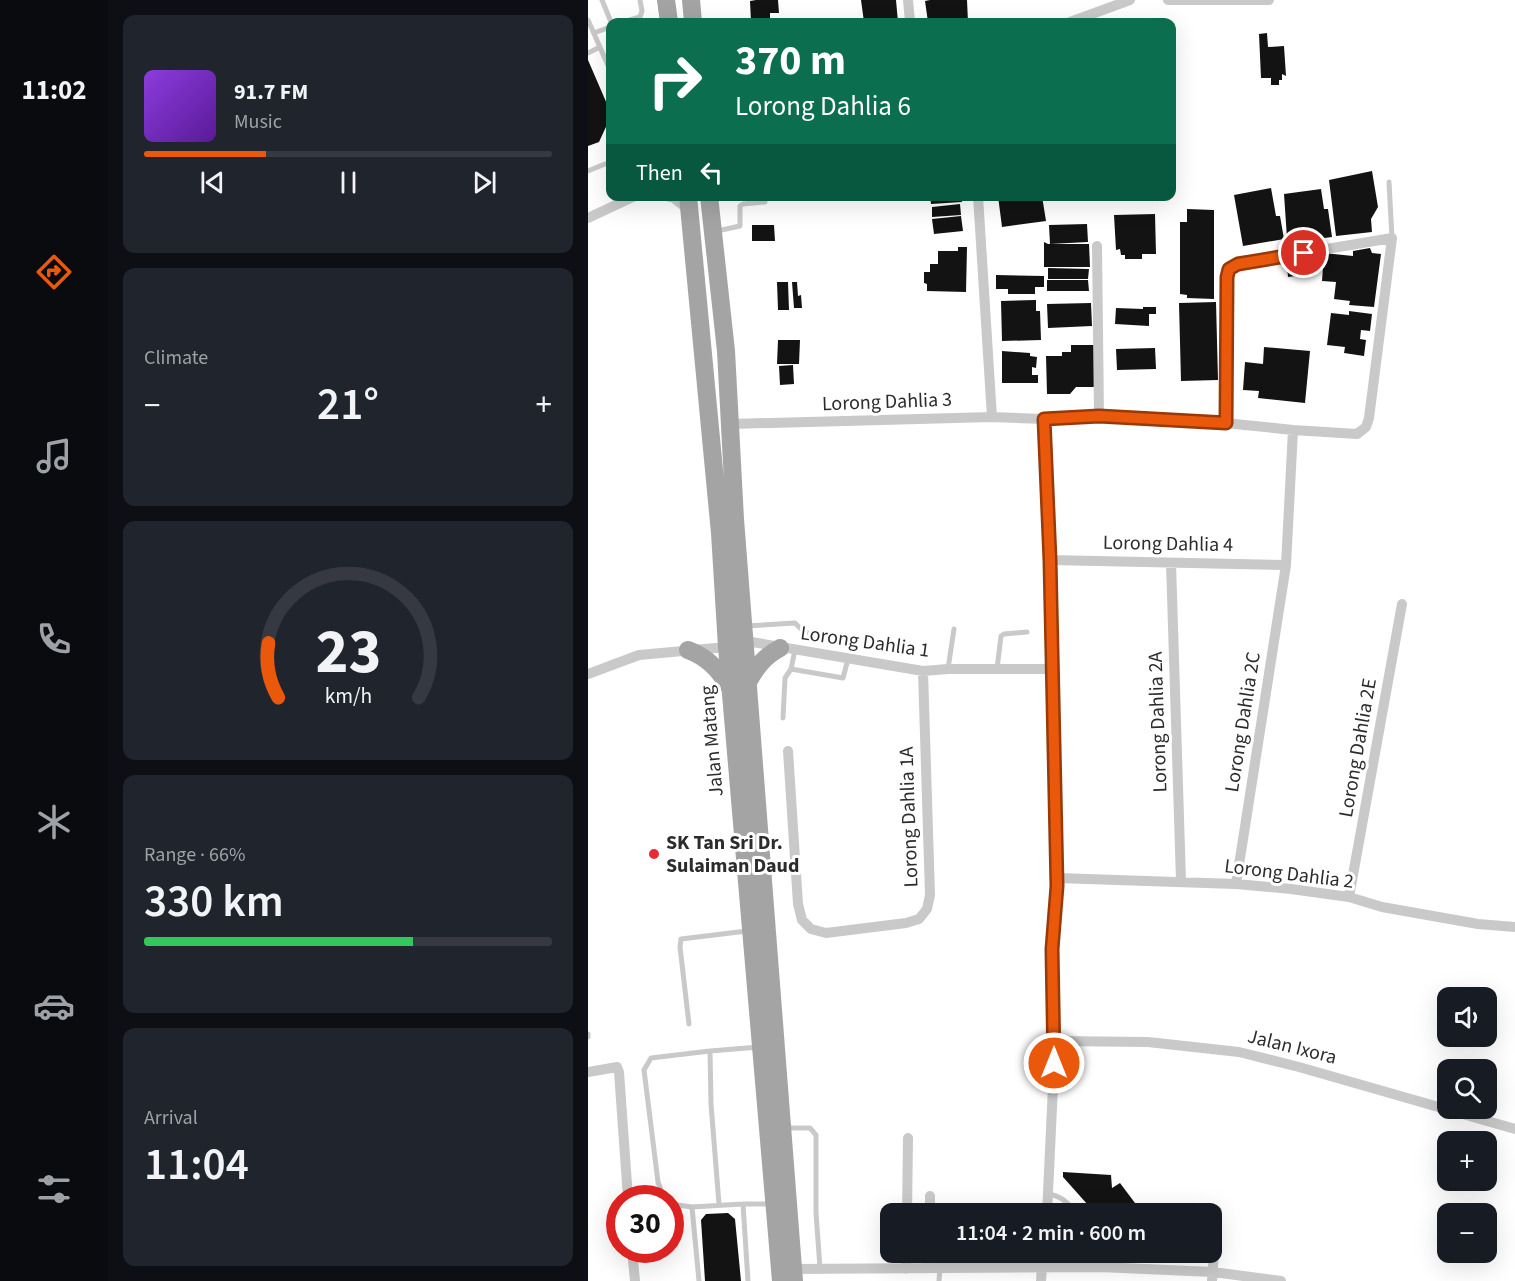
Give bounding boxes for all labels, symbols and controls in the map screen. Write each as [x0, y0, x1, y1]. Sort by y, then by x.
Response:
text: 370 m [735, 31, 846, 91]
icon: right [636, 42, 714, 120]
text: 11:02 [21, 71, 87, 110]
text: 91.7 FM [234, 76, 308, 108]
text: Lorong Dahlia 6 [735, 87, 911, 126]
text: Music [234, 108, 282, 136]
icon: left [695, 156, 728, 189]
text: Then [636, 157, 683, 189]
icon: previous [196, 166, 229, 199]
icon: pause [332, 166, 365, 199]
icon: next [468, 166, 501, 199]
pin [1278, 227, 1329, 278]
icon: arrive [1287, 236, 1320, 269]
icon: directions [33, 251, 75, 293]
text: Climate [144, 344, 208, 372]
text: 21° [317, 373, 379, 437]
text: − [144, 382, 160, 429]
text: + [536, 382, 552, 429]
street label: Lorong Dahlia 3 [821, 386, 953, 418]
icon: music [33, 435, 75, 477]
street label: Lorong Dahlia 4 [1103, 529, 1233, 559]
text: 23 [315, 608, 381, 697]
icon: phone [33, 618, 75, 660]
street label: Lorong Dahlia 1 [799, 619, 931, 665]
street label: Lorong Dahlia 2C [1218, 650, 1268, 794]
street label: Lorong Dahlia 2A [1142, 651, 1174, 793]
street label: Lorong Dahlia 2E [1332, 676, 1384, 820]
text: km/h [324, 681, 372, 712]
street label: Jalan Matang [693, 684, 731, 798]
street label: Lorong Dahlia 1A [893, 746, 925, 888]
icon: climate [33, 801, 75, 843]
place label: SK Tan Sri Dr. Sulaiman Daud [666, 829, 799, 880]
text: Range · 66% [144, 841, 245, 869]
marker: SK Tan Sri Dr. Sulaiman Daud [647, 847, 661, 861]
street label: Lorong Dahlia 2 [1223, 852, 1355, 896]
text: 330 km [144, 870, 284, 934]
icon: car [33, 985, 75, 1027]
map controls [1437, 987, 1497, 1263]
button: sound [1437, 987, 1497, 1047]
street label: Jalan Ixora [1244, 1022, 1340, 1072]
position arrow [1022, 1031, 1086, 1095]
button: search [1437, 1059, 1497, 1119]
text: Arrival [144, 1104, 198, 1132]
button: + [1437, 1131, 1497, 1191]
text: 11:04 [144, 1133, 249, 1197]
icon: filters [33, 1168, 75, 1210]
speed limit sign: 30 [606, 1185, 684, 1263]
button: − [1437, 1203, 1497, 1263]
text: 11:04 · 2 min · 600 m [956, 1217, 1146, 1249]

